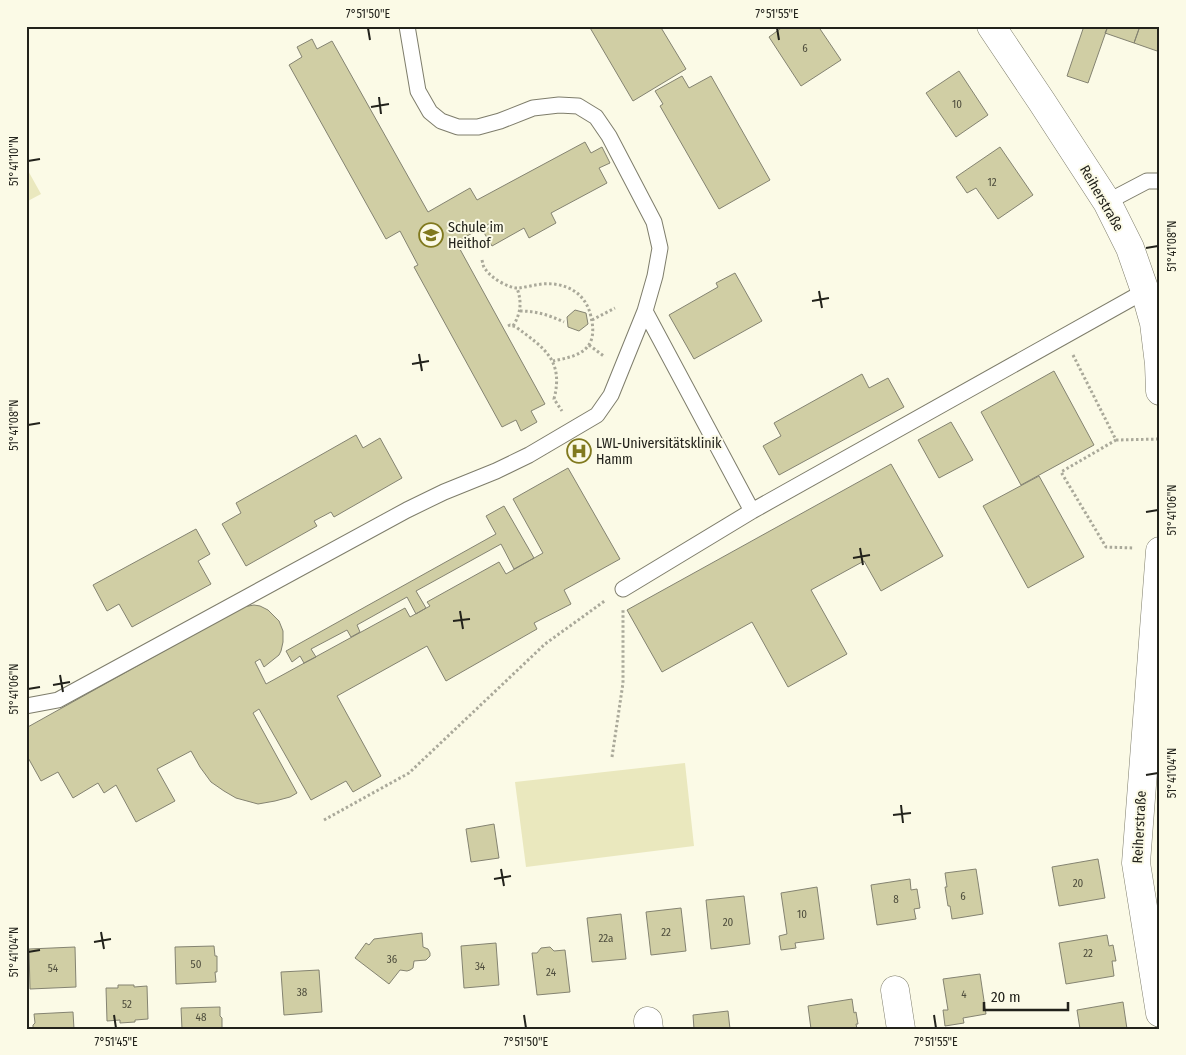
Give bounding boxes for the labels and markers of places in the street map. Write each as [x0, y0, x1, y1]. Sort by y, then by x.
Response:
place label: Schule im Heithof [448, 219, 504, 252]
school or university icon: Schule im Heithof [418, 222, 444, 248]
place label: LWL-Universitätsklinik Hamm [596, 435, 722, 468]
hospital icon: LWL-Universitätsklinik Hamm [566, 438, 592, 464]

